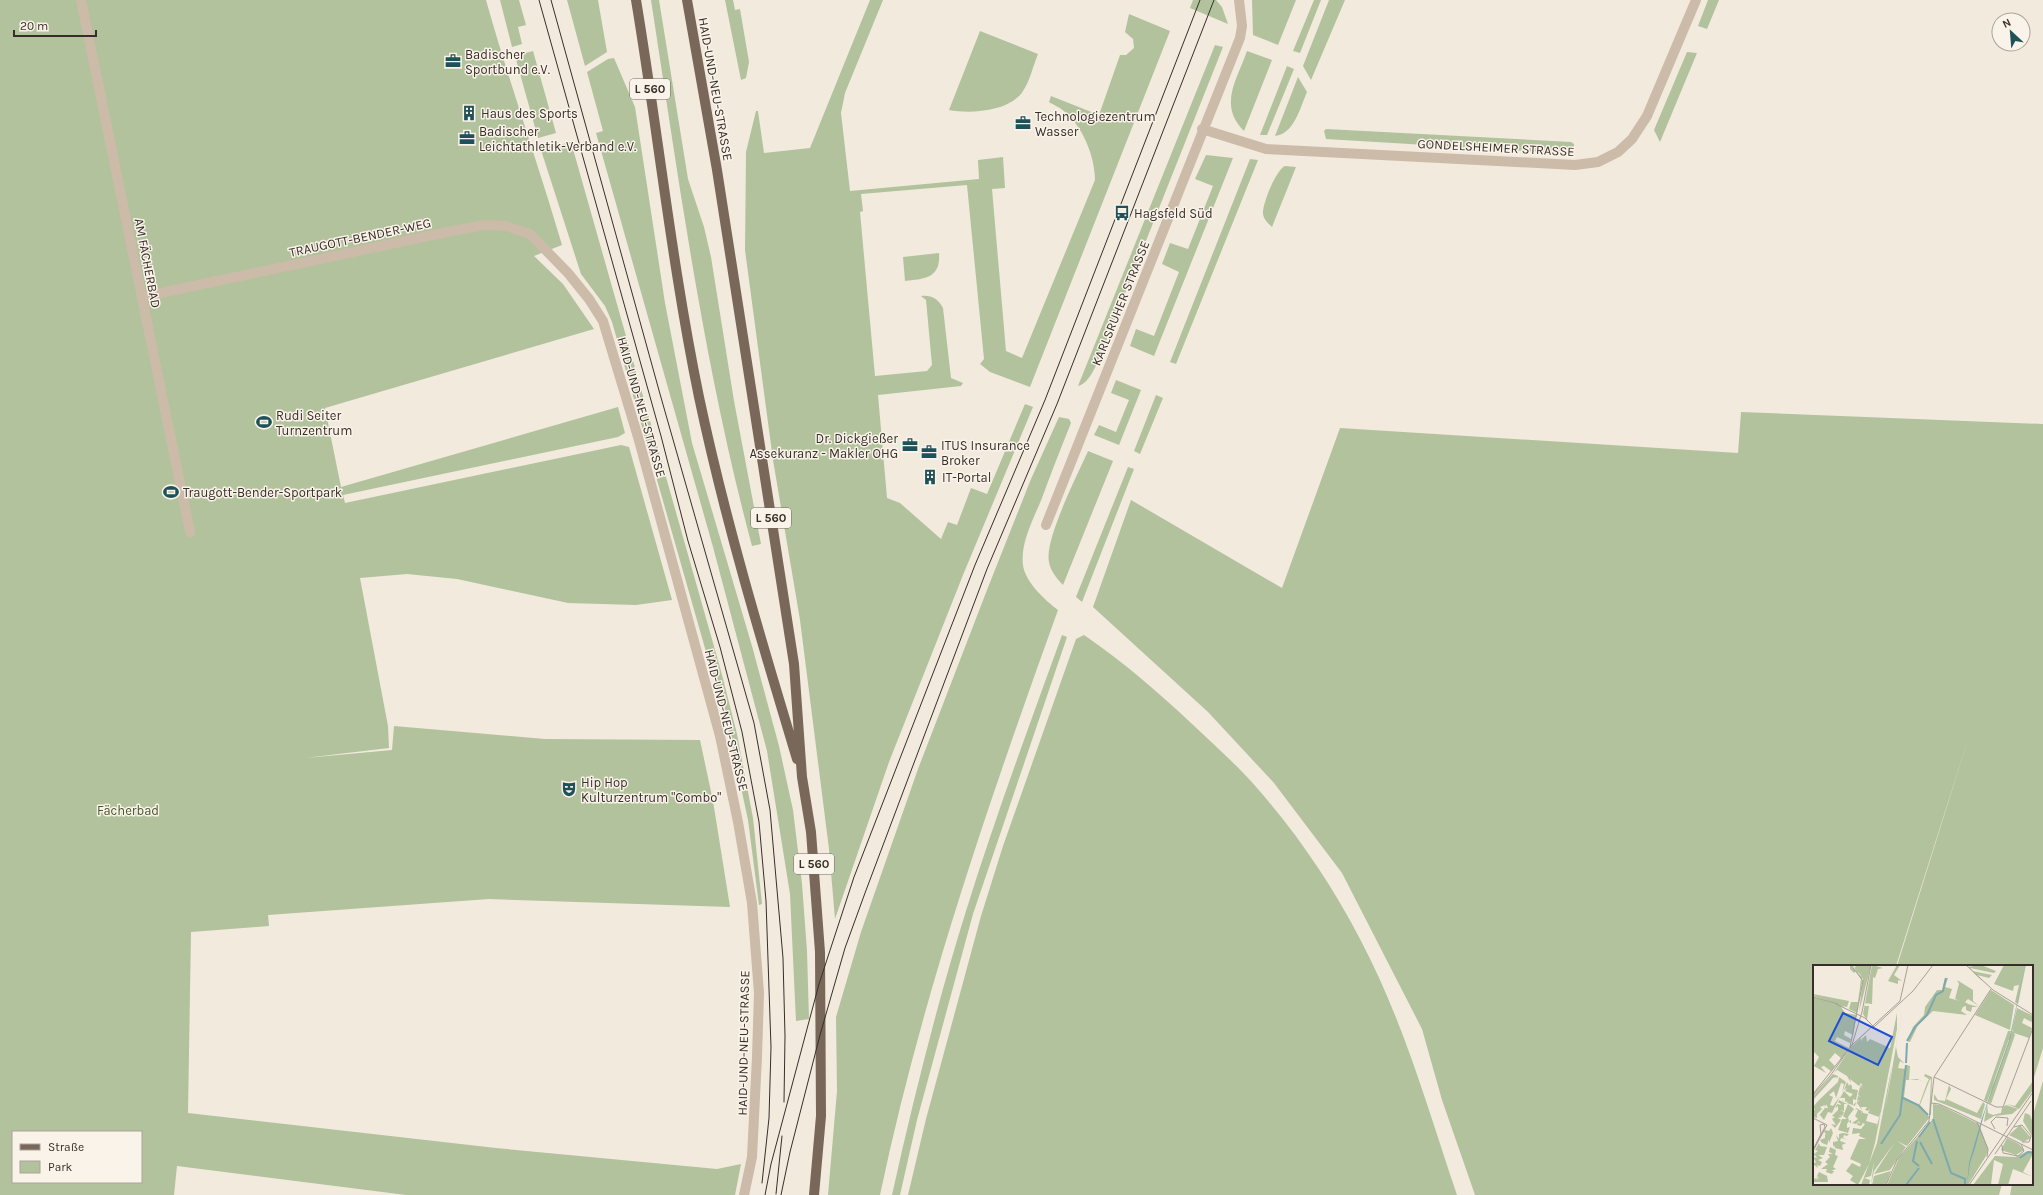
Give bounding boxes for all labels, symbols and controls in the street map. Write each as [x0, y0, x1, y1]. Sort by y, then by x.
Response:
scale bar [14, 12, 96, 38]
north arrow [1991, 12, 2031, 52]
street label: HAID-UND-NEU-STRASSE [695, 16, 736, 162]
text: N [2000, 16, 2013, 31]
text: 20 m [20, 19, 48, 33]
place label: Badischer Sportbund e.V. [465, 47, 550, 77]
office icon: Badischer Sportbund e.V. [444, 52, 462, 70]
road number: L 560 [630, 79, 670, 99]
building icon: Haus des Sports [460, 104, 478, 122]
place label: Haus des Sports [481, 106, 578, 121]
place label: Technologiezentrum Wasser [1035, 109, 1156, 139]
office icon: Technologiezentrum Wasser [1014, 114, 1032, 132]
place label: Badischer Leichtathletik-Verband e.V. [479, 124, 636, 154]
office icon: Badischer Leichtathletik-Verband e.V. [458, 129, 476, 147]
street label: GONDELSHEIMER STRASSE [1417, 136, 1575, 159]
bus stop icon: Hagsfeld Süd [1113, 204, 1131, 222]
place label: Hagsfeld Süd [1134, 206, 1213, 221]
street label: TRAUGOTT-BENDER-WEG [288, 215, 432, 260]
street label: AM FÄCHERBAD [131, 217, 165, 309]
street label: KARLSRUHER STRASSE [1088, 238, 1152, 368]
street label: HAID-UND-NEU-STRASSE [614, 335, 669, 479]
place label: Rudi Seiter Turnzentrum [276, 408, 352, 438]
sports icon: Rudi Seiter Turnzentrum [255, 413, 273, 431]
place label: Dr. Dickgießer Assekuranz - Makler OHG [749, 431, 898, 461]
office icon: Dr. Dickgießer Assekuranz - Makler OHG [901, 436, 919, 454]
place label: ITUS Insurance Broker [941, 438, 1030, 468]
office icon: ITUS Insurance Broker [920, 443, 938, 461]
building icon: IT-Portal [921, 468, 939, 486]
place label: IT-Portal [942, 470, 991, 485]
sports icon: Traugott-Bender-Sportpark [162, 483, 180, 501]
place label: Traugott-Bender-Sportpark [183, 485, 342, 500]
road number: L 560 [751, 508, 791, 528]
street label: HAID-UND-NEU-STRASSE [702, 648, 751, 792]
place label: Hip Hop Kulturzentrum "Combo" [581, 775, 721, 805]
theatre icon: Hip Hop Kulturzentrum "Combo" [560, 780, 578, 798]
park label: Fächerbad [97, 803, 159, 818]
road number: L 560 [794, 854, 834, 874]
inset map [1813, 965, 2033, 1185]
street label: HAID-UND-NEU-STRASSE [735, 970, 752, 1116]
legend [12, 1131, 142, 1183]
text: Straße [48, 1140, 84, 1154]
text: Park [48, 1160, 73, 1174]

